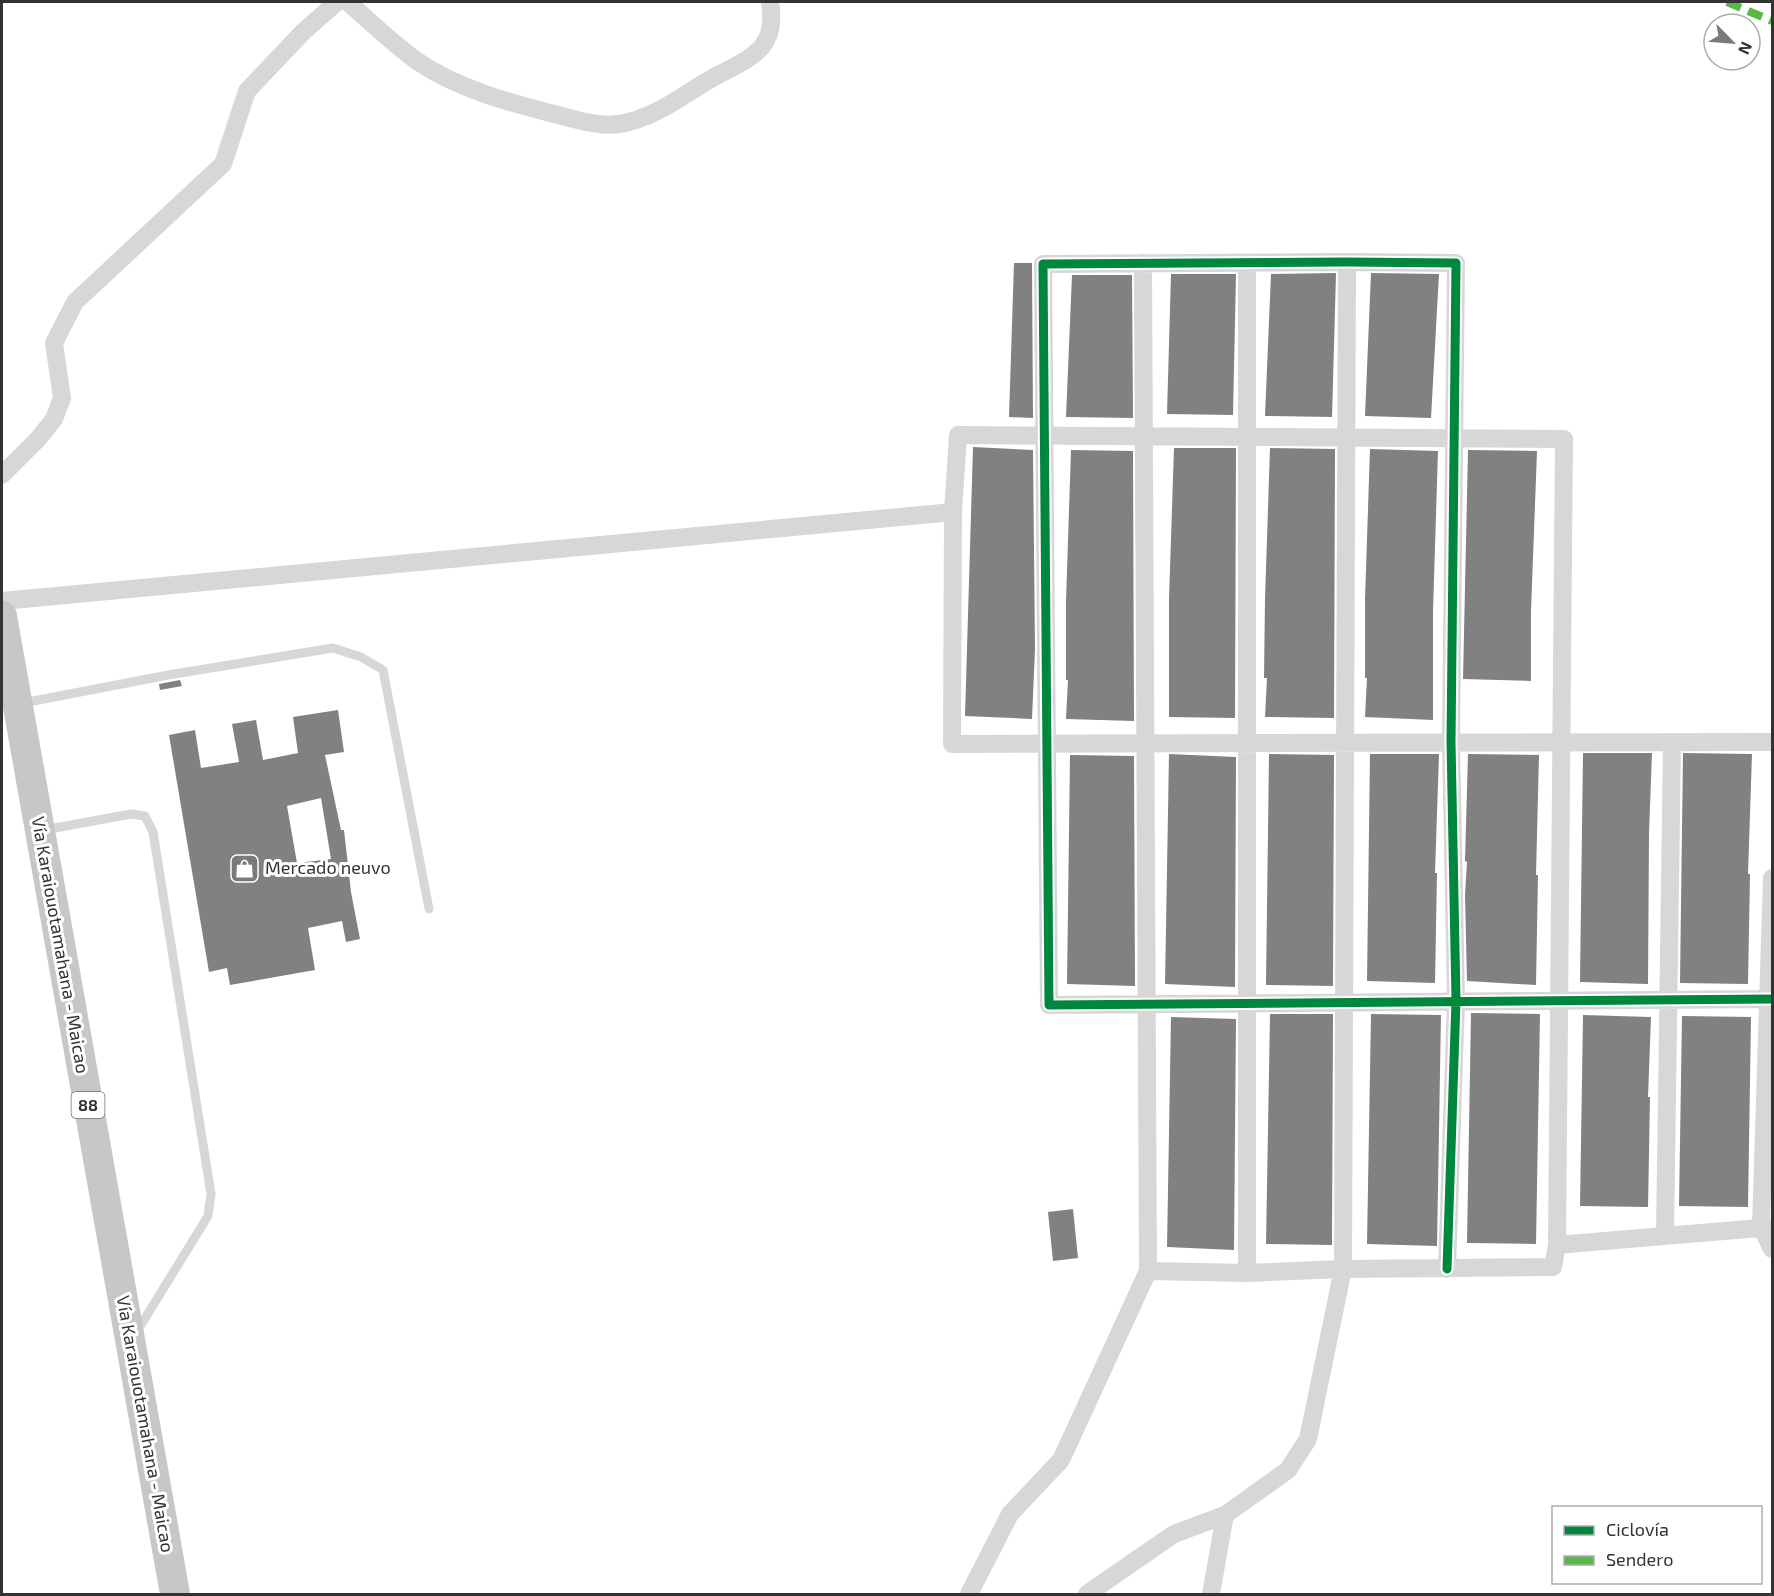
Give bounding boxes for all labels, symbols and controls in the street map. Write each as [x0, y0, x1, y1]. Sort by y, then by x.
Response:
north arrow [1702, 12, 1762, 72]
text: N [1735, 39, 1757, 58]
street label: Vía Karaiouotamahana - Maicao [28, 815, 94, 1075]
shop icon: Mercado neuvo [228, 852, 260, 884]
place label: Mercado neuvo [265, 856, 391, 878]
road number: 88 [72, 1092, 104, 1118]
street label: Vía Karaiouotamahana - Maicao [113, 1294, 179, 1554]
legend [1552, 1506, 1762, 1584]
text: Ciclovía [1606, 1518, 1669, 1540]
text: Sendero [1606, 1548, 1673, 1570]

